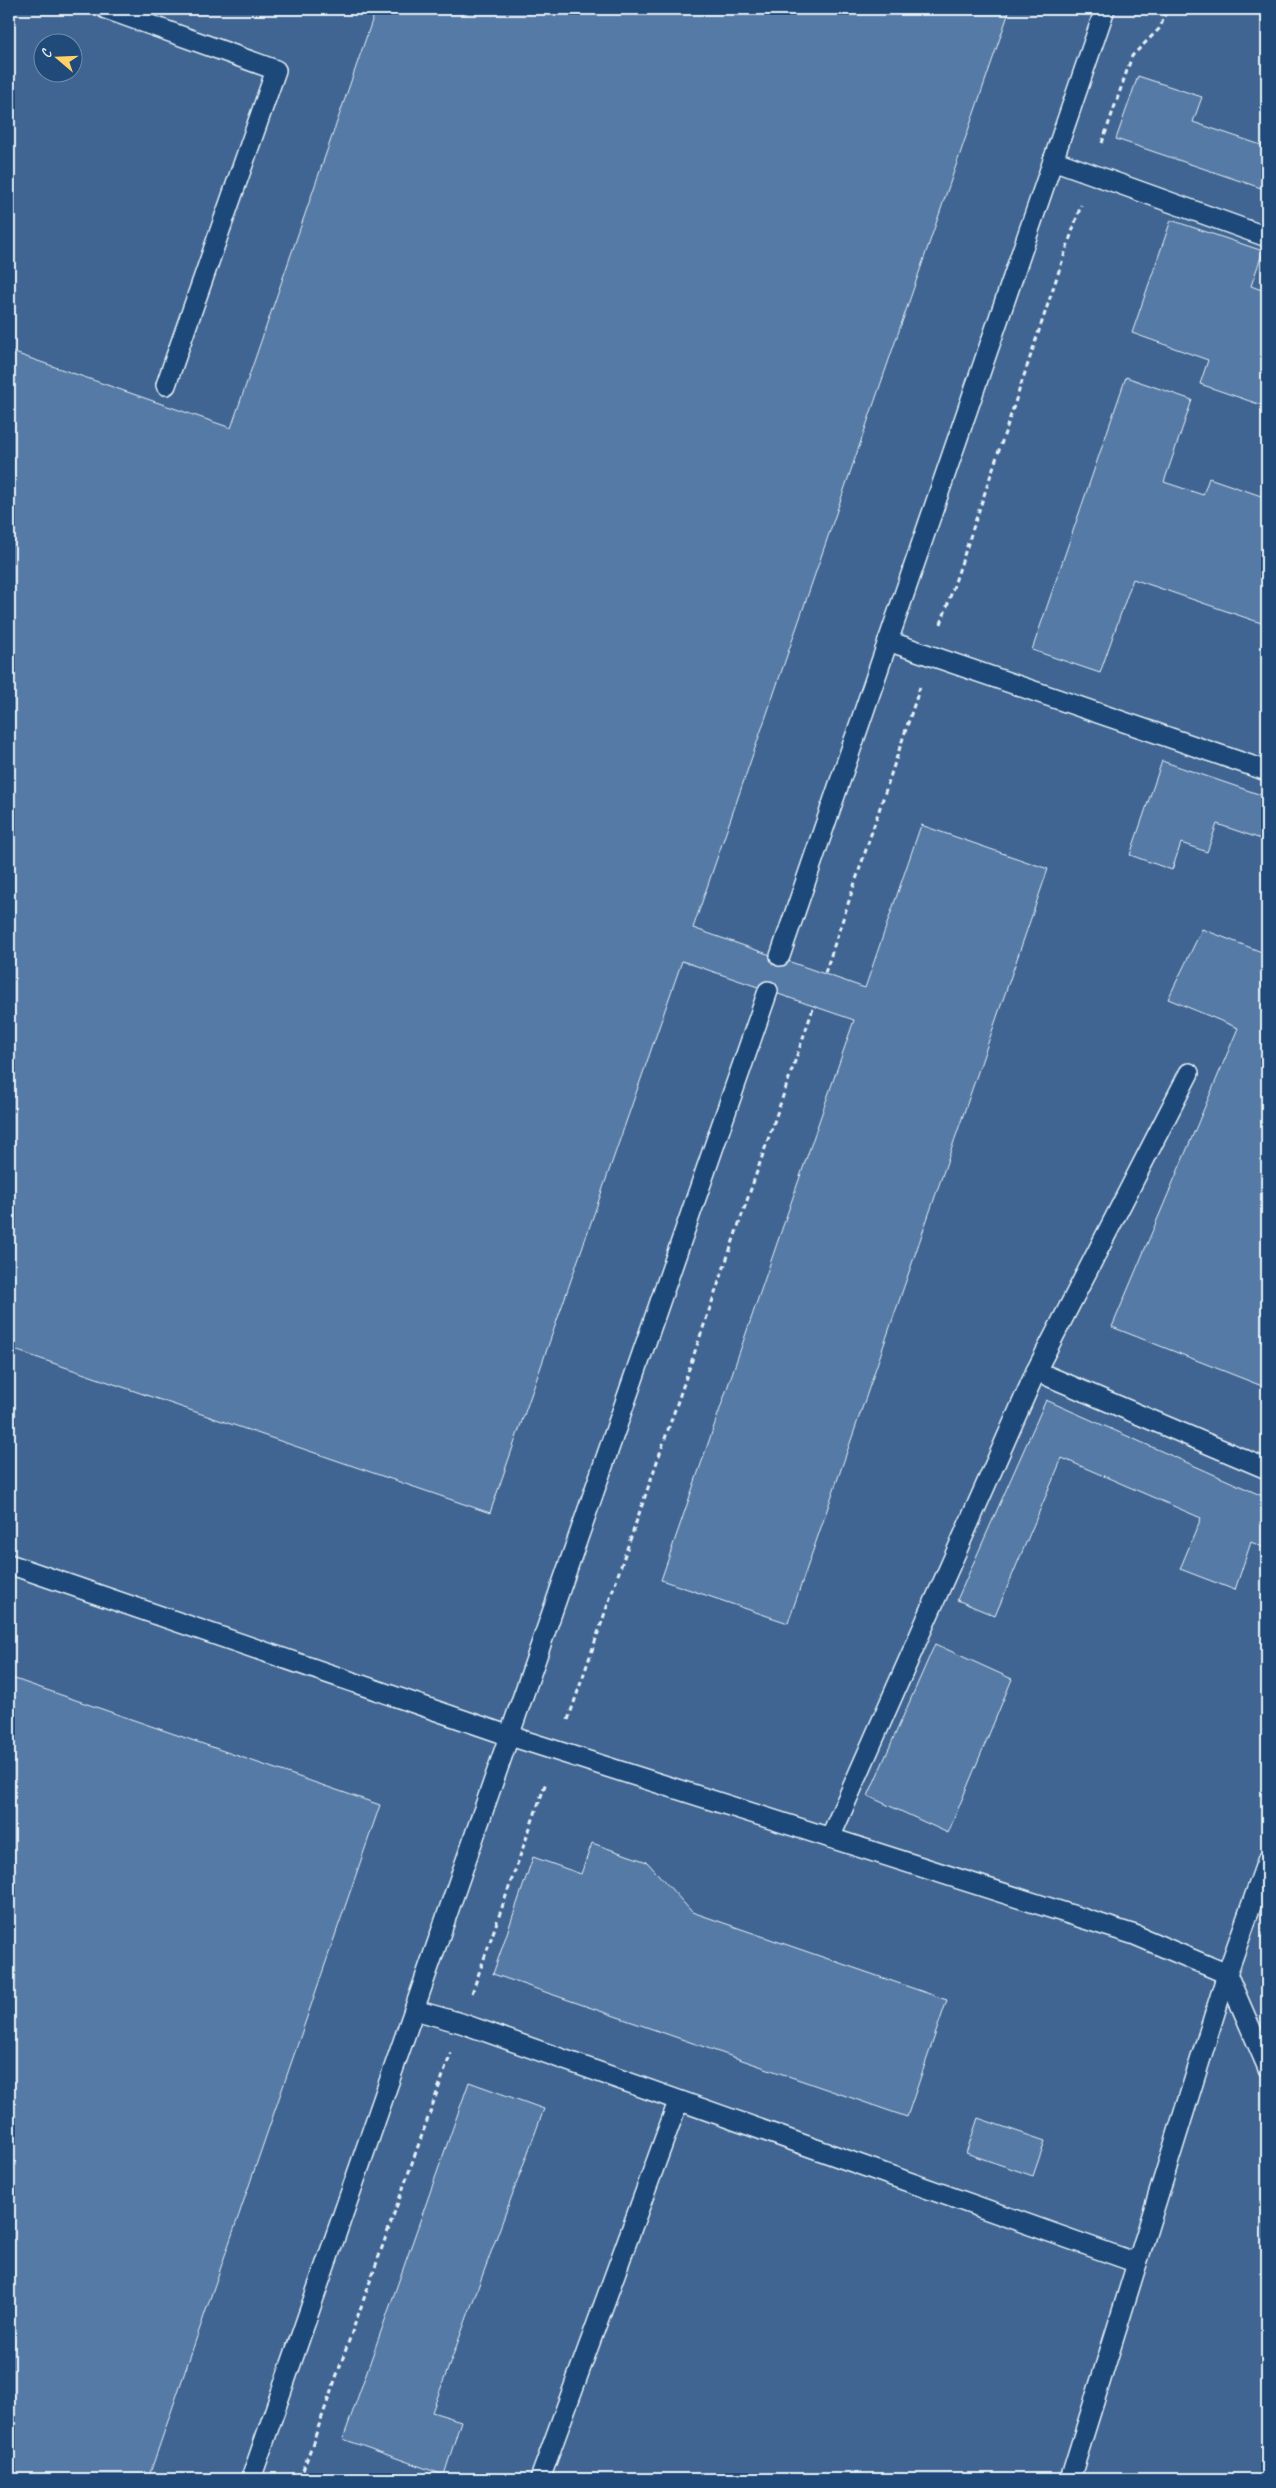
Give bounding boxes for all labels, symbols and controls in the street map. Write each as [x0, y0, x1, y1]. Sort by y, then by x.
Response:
north arrow [32, 32, 82, 82]
text: С [37, 46, 56, 60]

